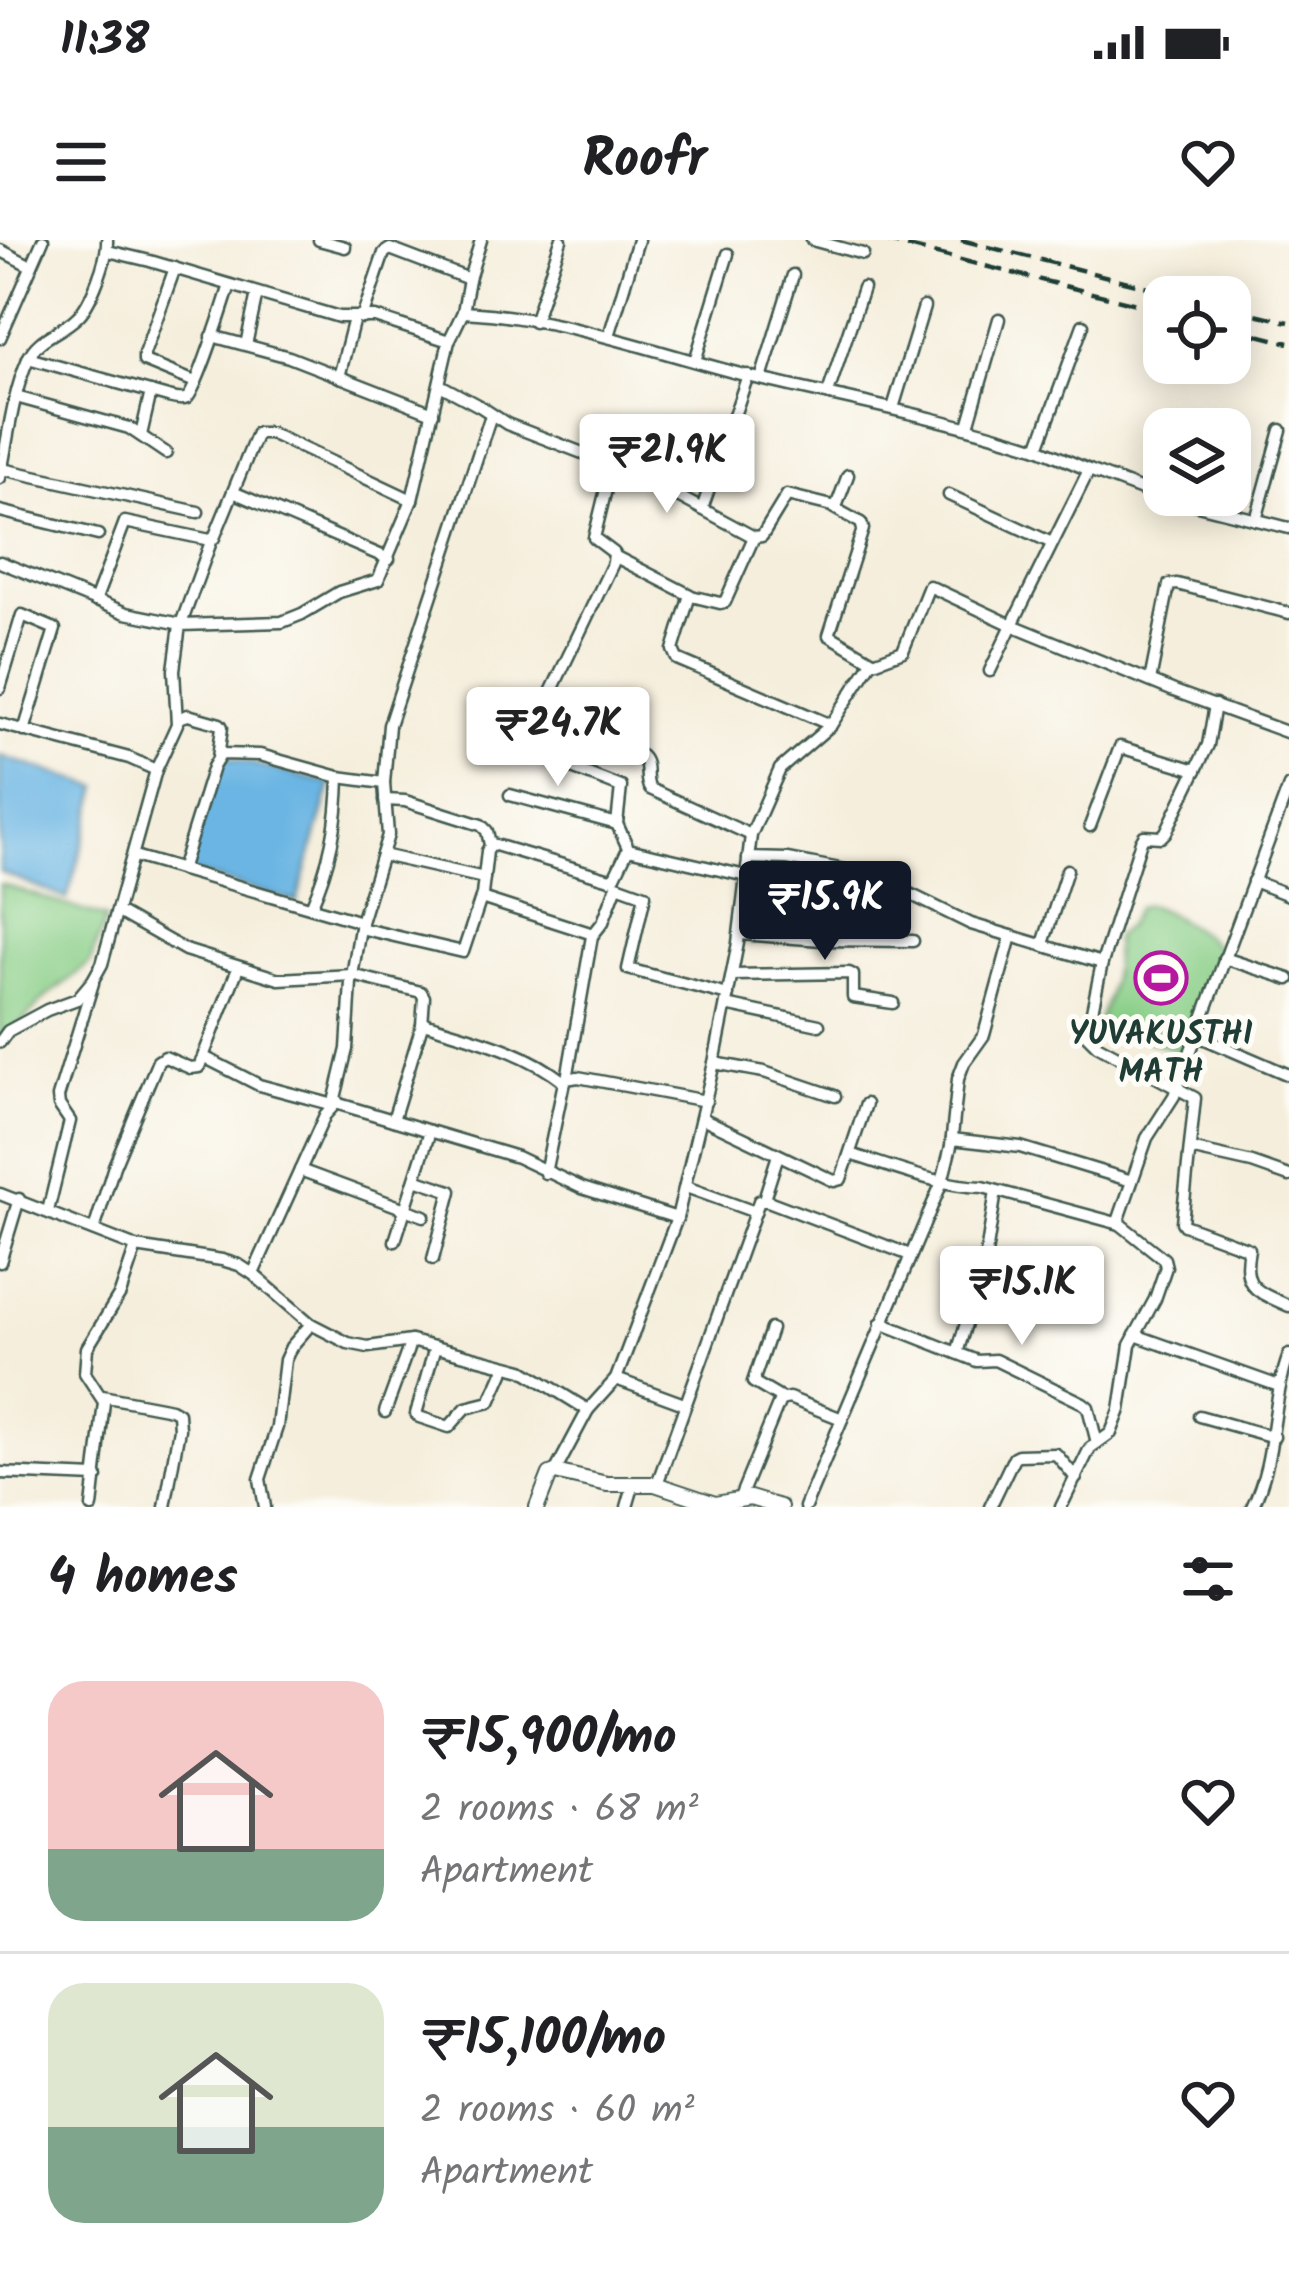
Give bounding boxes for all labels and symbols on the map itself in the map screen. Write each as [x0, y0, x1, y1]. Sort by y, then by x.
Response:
pin: ₹21.9K [569, 414, 765, 516]
pin: ₹24.7K [460, 687, 656, 789]
pin: ₹15.9K [727, 861, 923, 963]
sports icon: YUVAKUSTHI MATH [1133, 950, 1189, 1006]
place label: YUVAKUSTHI MATH [1069, 1009, 1253, 1100]
pin: ₹15.1K [924, 1246, 1120, 1348]

